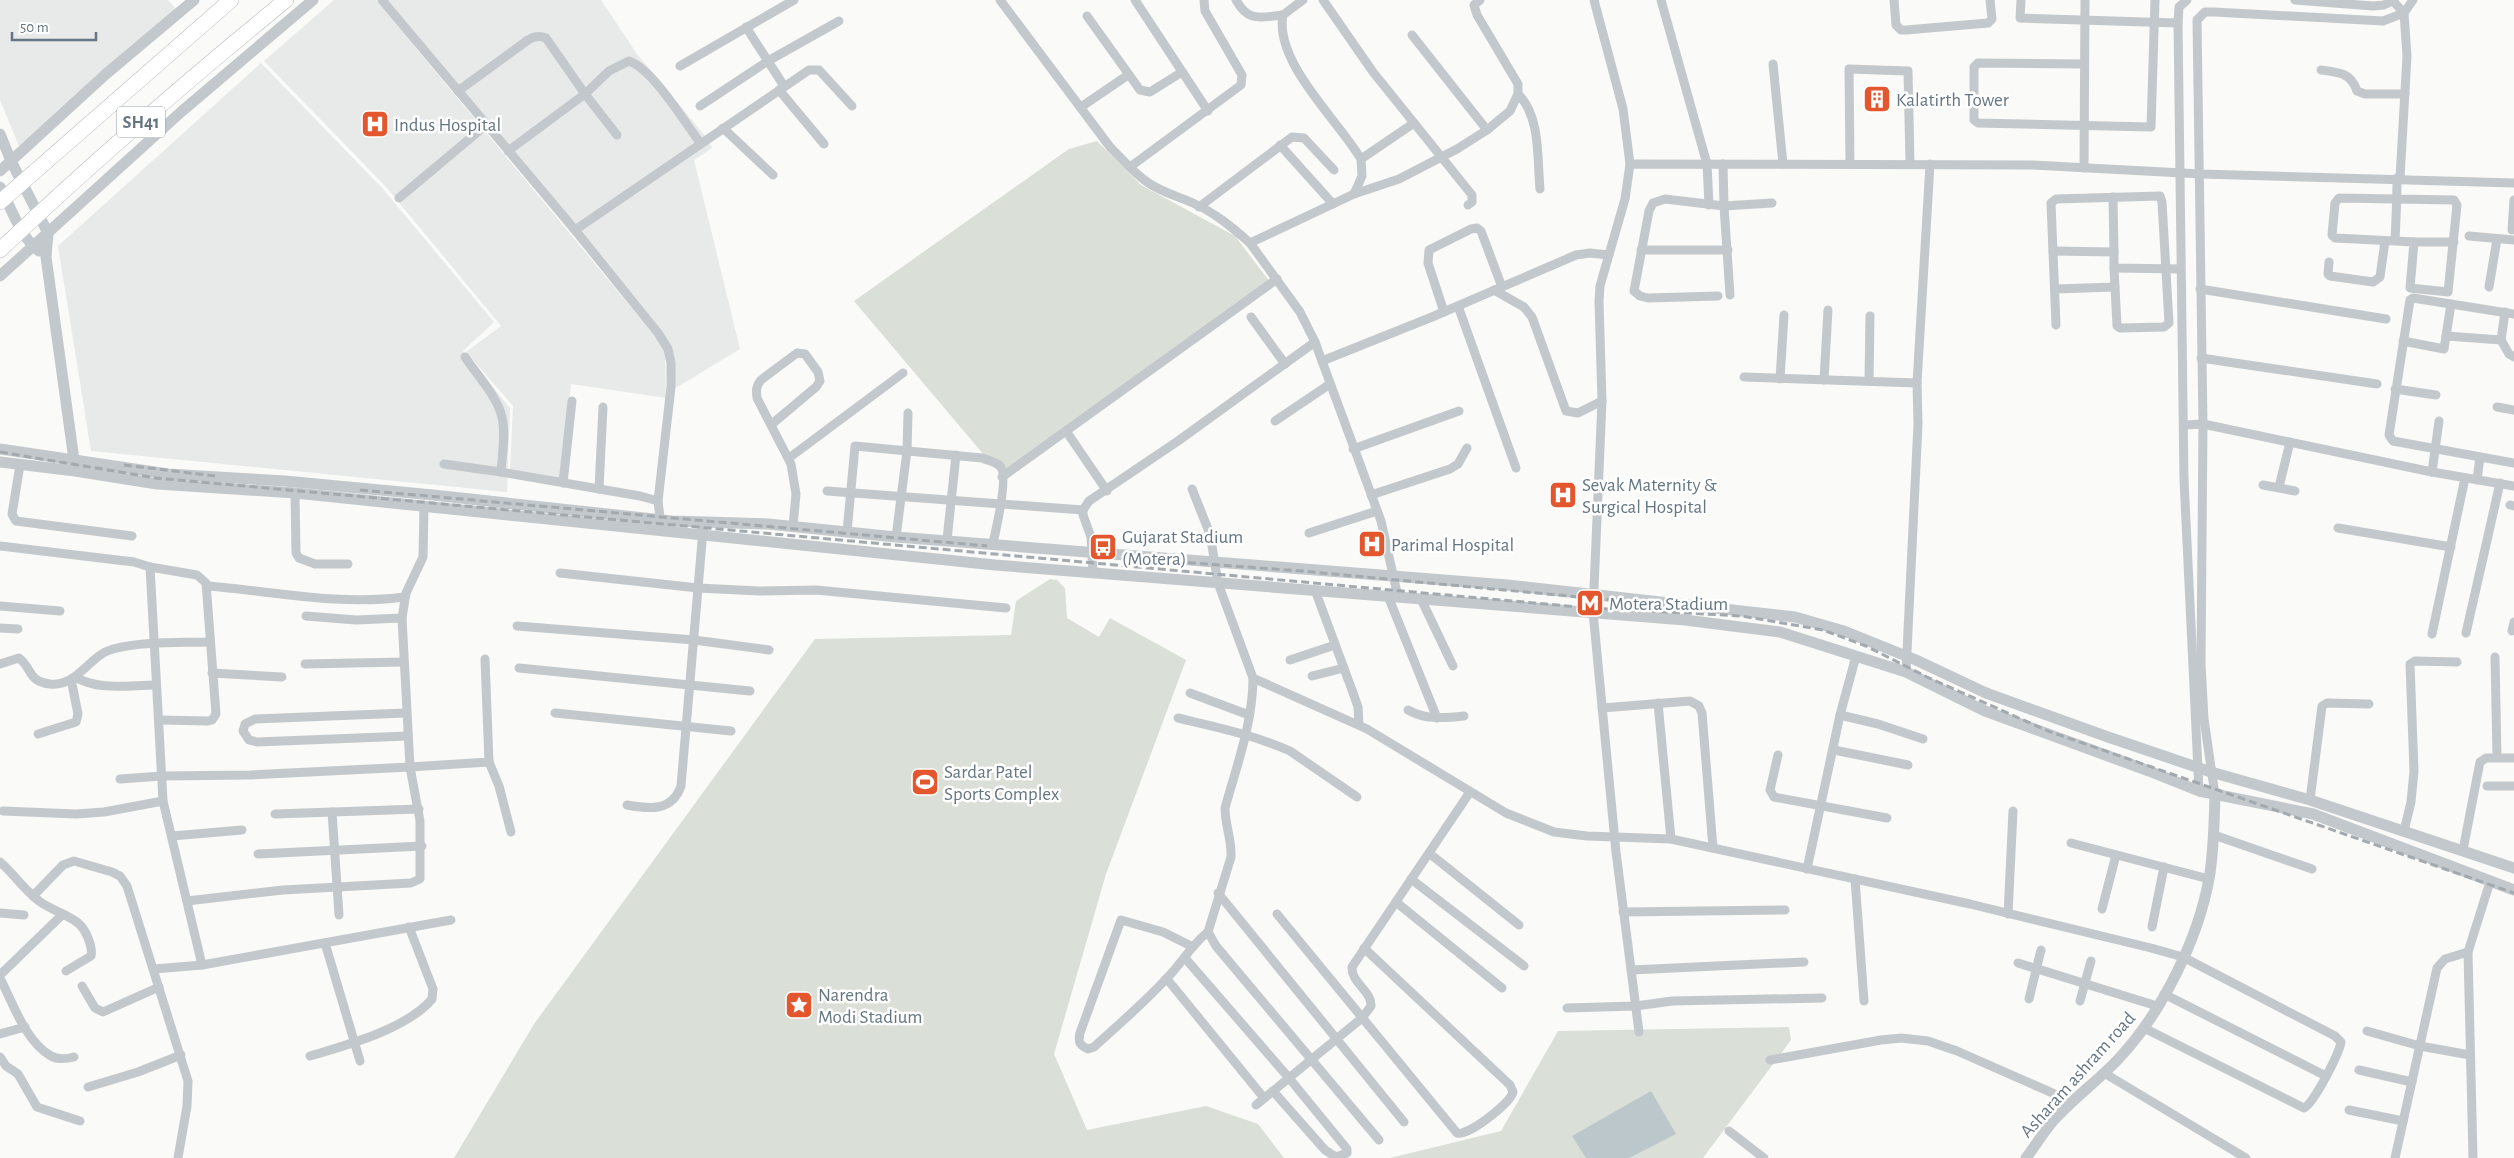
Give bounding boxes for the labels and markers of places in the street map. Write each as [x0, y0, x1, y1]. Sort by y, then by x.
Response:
building icon: Kalatirth Tower [1862, 84, 1892, 114]
place label: Kalatirth Tower [1896, 91, 2009, 110]
hospital icon: Indus Hospital [360, 109, 390, 139]
place label: Indus Hospital [394, 116, 501, 135]
place label: Sevak Maternity & Surgical Hospital [1582, 476, 1717, 517]
hospital icon: Sevak Maternity & Surgical Hospital [1548, 480, 1578, 510]
place label: Gujarat Stadium (Motera) [1122, 528, 1243, 569]
hospital icon: Parimal Hospital [1357, 529, 1387, 559]
bus stop icon: Gujarat Stadium (Motera) [1088, 532, 1118, 562]
place label: Parimal Hospital [1391, 536, 1514, 555]
metro station icon: Motera Stadium [1575, 588, 1605, 618]
place label: Motera Stadium [1609, 595, 1728, 614]
place label: Sardar Patel Sports Complex [944, 763, 1059, 804]
sports icon: Sardar Patel Sports Complex [910, 767, 940, 797]
place label: Narendra Modi Stadium [818, 986, 922, 1027]
place icon: Narendra Modi Stadium [784, 990, 814, 1020]

